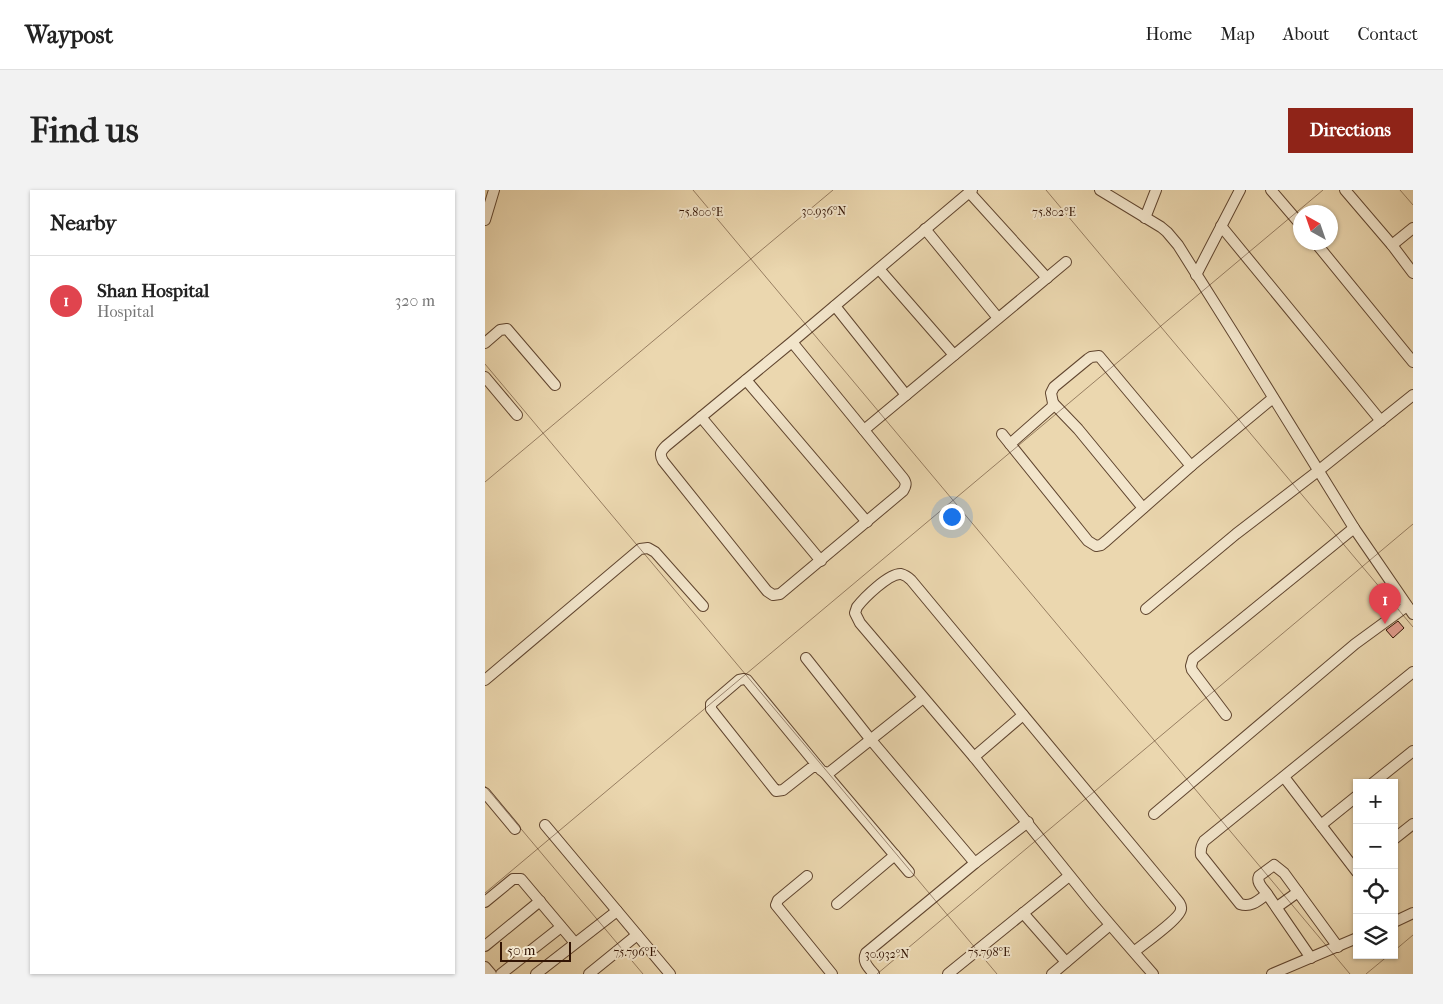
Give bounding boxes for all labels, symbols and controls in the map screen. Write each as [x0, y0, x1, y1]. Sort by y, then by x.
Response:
text: Waypost [25, 21, 113, 49]
text: Home [1145, 24, 1192, 45]
text: Map [1220, 24, 1255, 45]
text: About [1283, 24, 1329, 45]
text: Contact [1357, 24, 1418, 45]
button: Directions [1288, 108, 1413, 153]
text: Find us [30, 110, 139, 151]
text: 30.936°N [802, 204, 846, 218]
text: 75.800°E [679, 205, 723, 219]
text: 75.802°E [1032, 205, 1076, 219]
north arrow [1293, 205, 1338, 250]
text: Nearby [50, 211, 116, 235]
text: Shan Hospital [97, 280, 209, 302]
text: 1 [63, 291, 69, 310]
text: 320 m [395, 291, 435, 310]
text: Hospital [97, 302, 154, 321]
your location [939, 504, 965, 530]
pin: 1 [1369, 583, 1401, 624]
map controls [1353, 779, 1398, 959]
button: + [1353, 779, 1398, 824]
button: − [1353, 824, 1398, 869]
button: locate [1353, 869, 1398, 914]
button: layers [1353, 914, 1398, 959]
scale bar [500, 939, 571, 962]
text: 50 m [507, 942, 535, 959]
text: 75.796°E [614, 945, 656, 959]
text: 75.798°E [968, 945, 1010, 959]
text: 30.932°N [865, 947, 909, 961]

